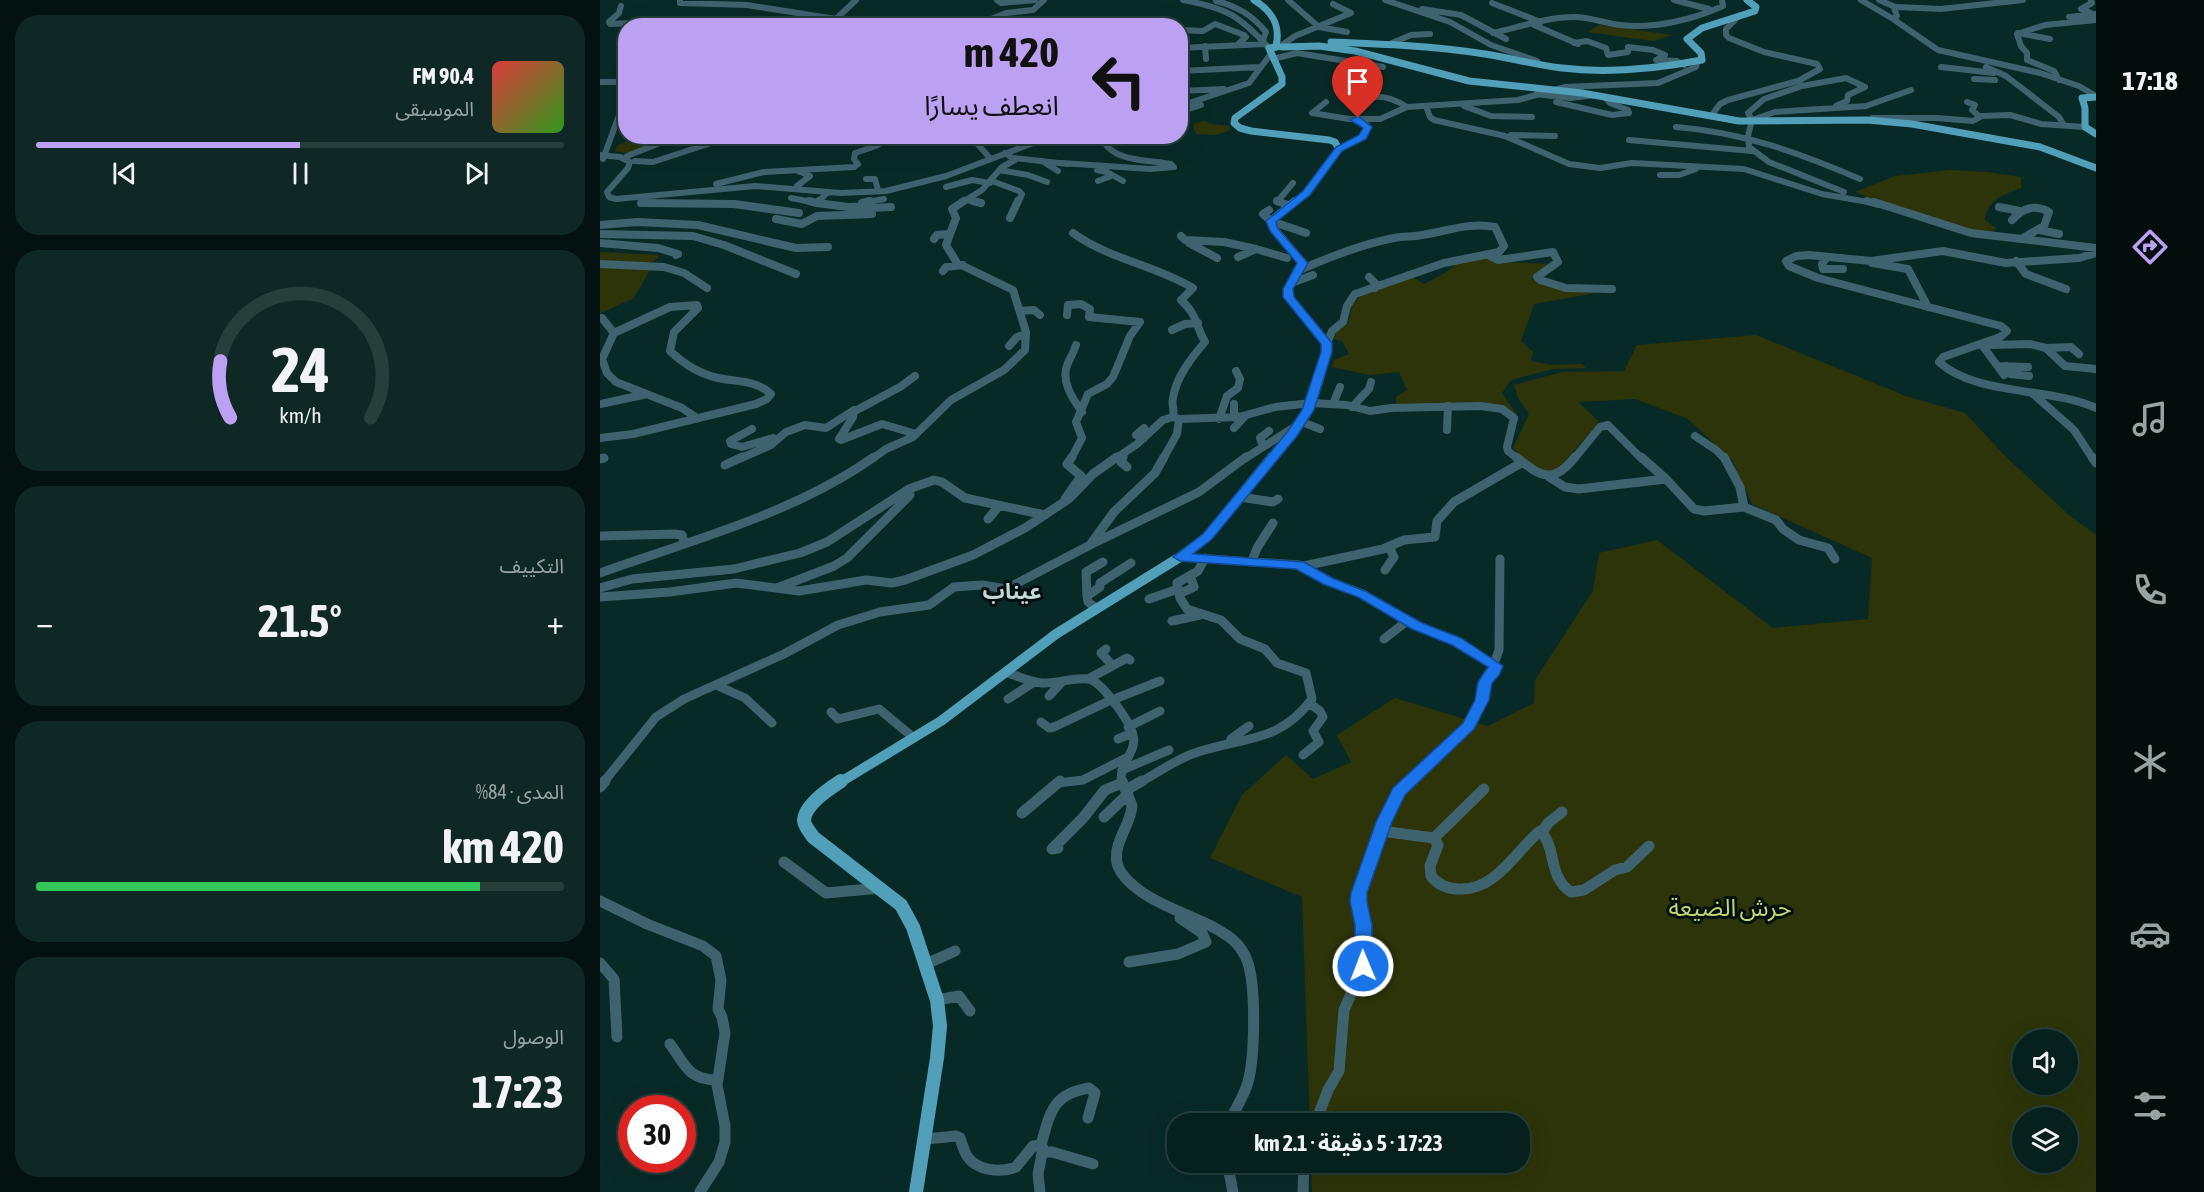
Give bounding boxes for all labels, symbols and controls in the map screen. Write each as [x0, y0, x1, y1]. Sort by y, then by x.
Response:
text: 420 m [964, 28, 1059, 76]
icon: left [1080, 42, 1158, 120]
pin [1332, 56, 1383, 118]
text: 90.4 FM [412, 63, 474, 89]
icon: arrive [1341, 65, 1374, 98]
text: 17:18 [2122, 65, 2178, 96]
text: انعطف يسارًا [924, 90, 1059, 121]
text: الموسيقى [395, 97, 474, 120]
icon: previous [108, 157, 141, 190]
icon: pause [284, 157, 317, 190]
icon: next [460, 157, 493, 190]
icon: directions [2129, 226, 2171, 268]
text: 24 [271, 334, 329, 405]
icon: music [2129, 398, 2171, 440]
text: km/h [279, 403, 321, 428]
text: التكييف [500, 554, 564, 577]
icon: phone [2129, 569, 2171, 611]
district label: عيناب [982, 578, 1042, 604]
text: 21.5° [258, 595, 342, 647]
text: − [36, 603, 53, 641]
text: + [547, 603, 564, 641]
icon: climate [2129, 741, 2171, 783]
text: المدى · 84% [476, 780, 564, 803]
text: 420 km [442, 821, 564, 873]
park label: حرش الضيعة [1668, 894, 1792, 922]
icon: car [2129, 913, 2171, 955]
position arrow [1331, 934, 1395, 998]
text: الوصول [503, 1025, 564, 1048]
map controls [2012, 1029, 2078, 1173]
button: sound [2012, 1029, 2078, 1095]
text: 17:23 [471, 1066, 564, 1118]
icon: filters [2129, 1085, 2171, 1127]
speed limit sign: 30 [618, 1095, 696, 1173]
button: layers [2012, 1107, 2078, 1173]
text: 17:23 · 5 دقيقة · 2.1 km [1254, 1130, 1443, 1156]

